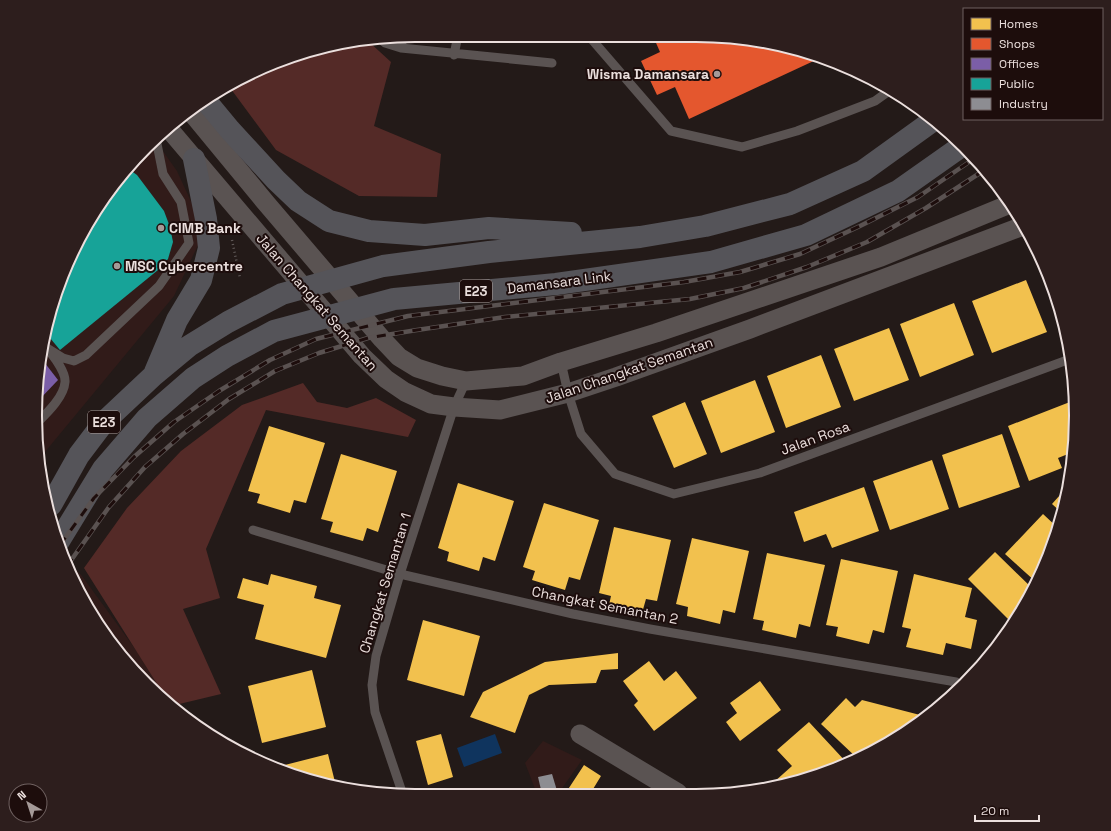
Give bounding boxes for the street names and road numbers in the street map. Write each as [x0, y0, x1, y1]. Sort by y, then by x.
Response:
street label: Jalan Changkat Semantan [252, 230, 382, 374]
street label: Damansara Link [506, 267, 613, 297]
road number: E23 [460, 280, 492, 302]
street label: Jalan Changkat Semantan [543, 333, 715, 407]
road number: E23 [88, 411, 120, 433]
street label: Jalan Rosa [778, 417, 852, 459]
street label: Changkat Semantan 1 [355, 511, 415, 655]
street label: Changkat Semantan 2 [530, 582, 680, 628]

